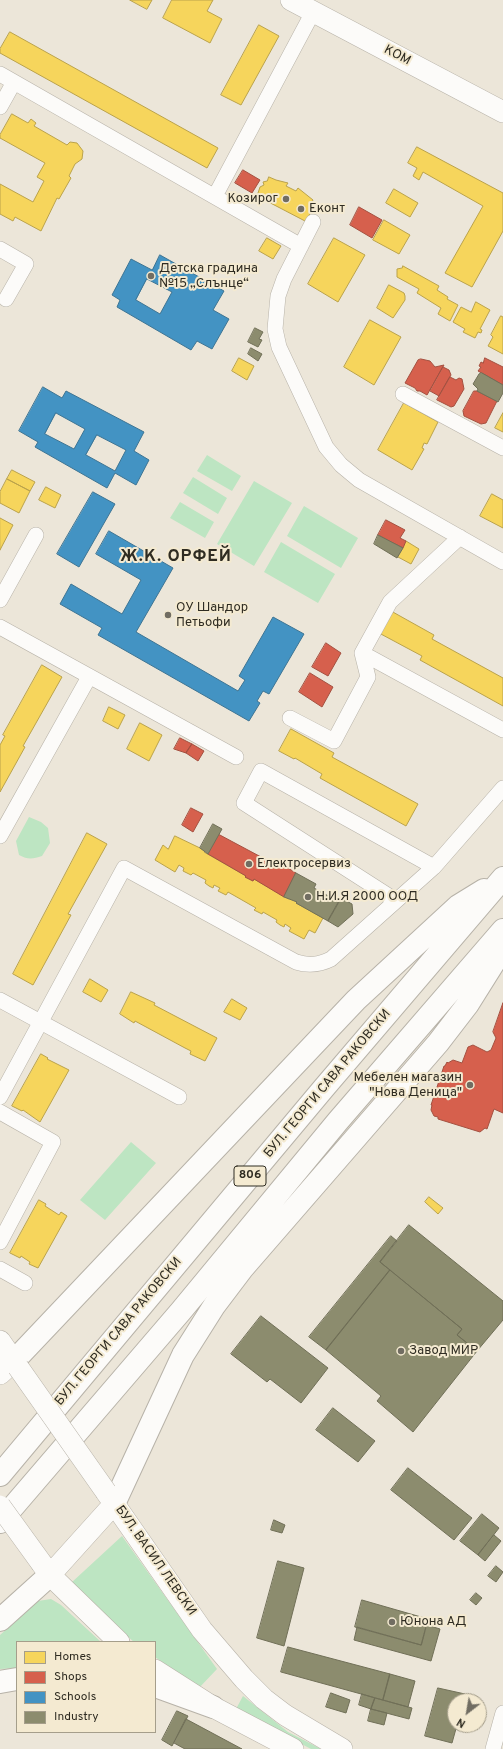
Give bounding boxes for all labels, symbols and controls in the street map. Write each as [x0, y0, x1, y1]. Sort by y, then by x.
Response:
street label: КОМ [381, 42, 413, 70]
place label: Козирог [228, 191, 278, 207]
marker: Козирог [281, 194, 291, 204]
place label: Еконт [309, 201, 345, 217]
marker: Еконт [296, 204, 306, 214]
place label: Детска градина №15 „Слънце“ [159, 261, 258, 292]
marker: Детска градина №15 „Слънце“ [146, 271, 156, 281]
district label: Ж.К. ОРФЕЙ [120, 548, 232, 568]
place label: ОУ Шандор Петьофи [176, 600, 248, 631]
marker: ОУ Шандор Петьофи [163, 610, 173, 620]
place label: Електросервиз [257, 856, 351, 872]
marker: Електросервиз [244, 859, 254, 869]
place label: Н.И.Я 2000 ООД [316, 889, 418, 905]
marker: Н.И.Я 2000 ООД [303, 892, 313, 902]
street label: БУЛ. ГЕОРГИ САВА РАКОВСКИ [261, 1007, 395, 1161]
place label: Мебелен магазин "Нова Деница" [354, 1070, 462, 1101]
marker: Мебелен магазин "Нова Деница" [465, 1080, 475, 1090]
road number: 806 [234, 1166, 266, 1186]
street label: БУЛ. ГЕОРГИ САВА РАКОВСКИ [52, 1255, 186, 1409]
place label: Завод МИР [409, 1343, 478, 1359]
marker: Завод МИР [396, 1346, 406, 1356]
street label: БУЛ. ВАСИЛ ЛЕВСКИ [111, 1503, 199, 1619]
place label: Юнона АД [400, 1614, 466, 1630]
marker: Юнона АД [387, 1617, 397, 1627]
legend [16, 1641, 156, 1733]
text: Homes [54, 1649, 91, 1665]
text: Shops [54, 1669, 87, 1685]
text: Schools [54, 1689, 96, 1705]
north arrow [447, 1693, 487, 1733]
text: Industry [54, 1709, 99, 1725]
text: N [454, 1714, 468, 1730]

